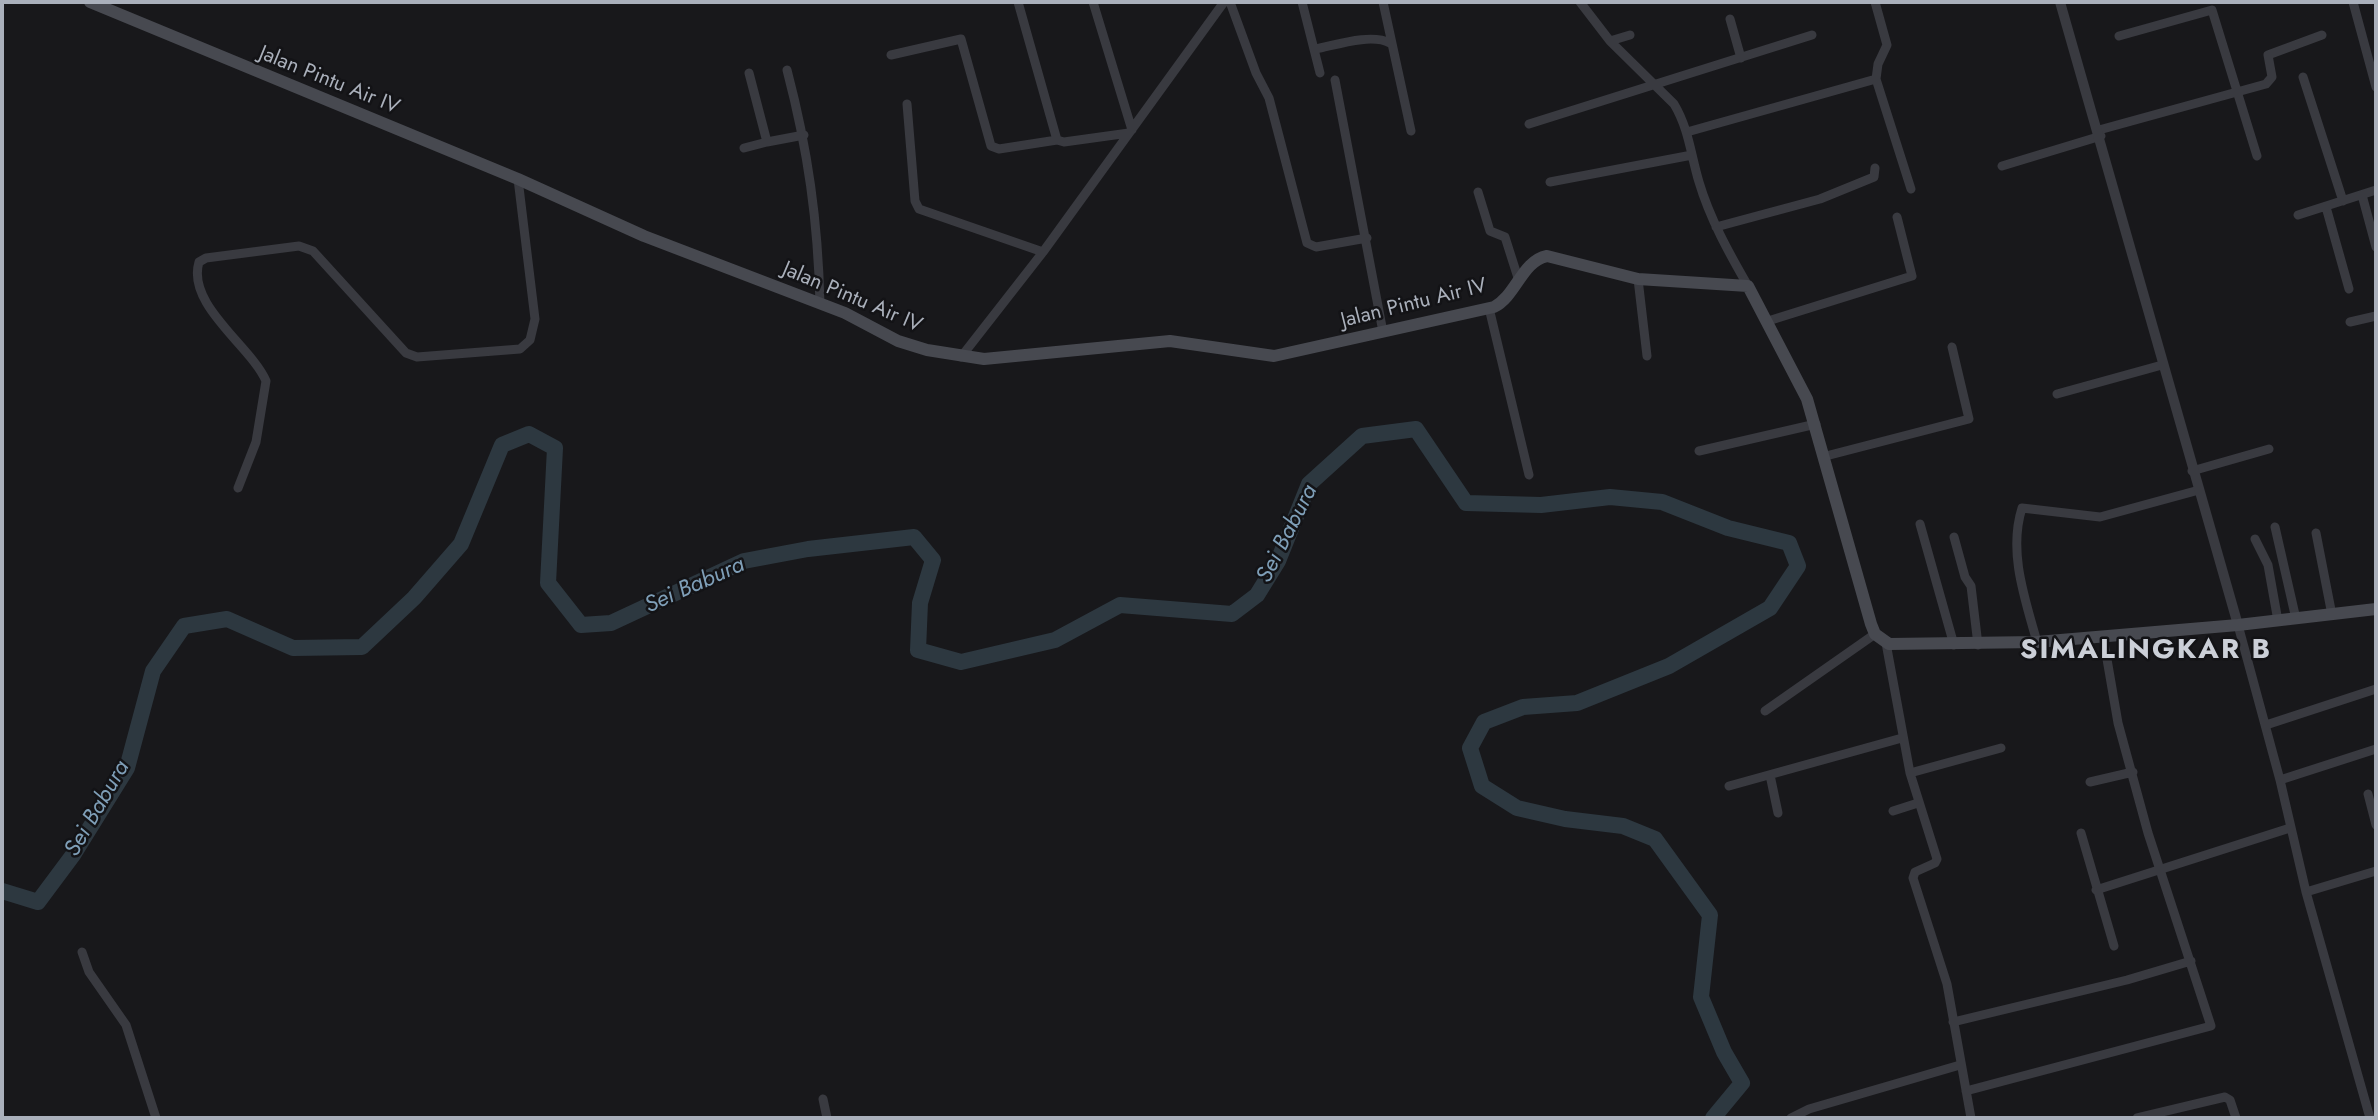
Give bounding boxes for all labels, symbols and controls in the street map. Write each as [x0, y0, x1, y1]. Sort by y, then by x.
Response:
street label: Jalan Pintu Air IV [255, 41, 403, 121]
street label: Jalan Pintu Air IV [778, 257, 926, 339]
street label: Jalan Pintu Air IV [1338, 274, 1490, 334]
water label: Sei Babura [1252, 480, 1324, 588]
water label: Sei Babura [641, 552, 749, 620]
district label: SIMALINGKAR B [2022, 634, 2270, 668]
water label: Sei Babura [59, 756, 137, 862]

